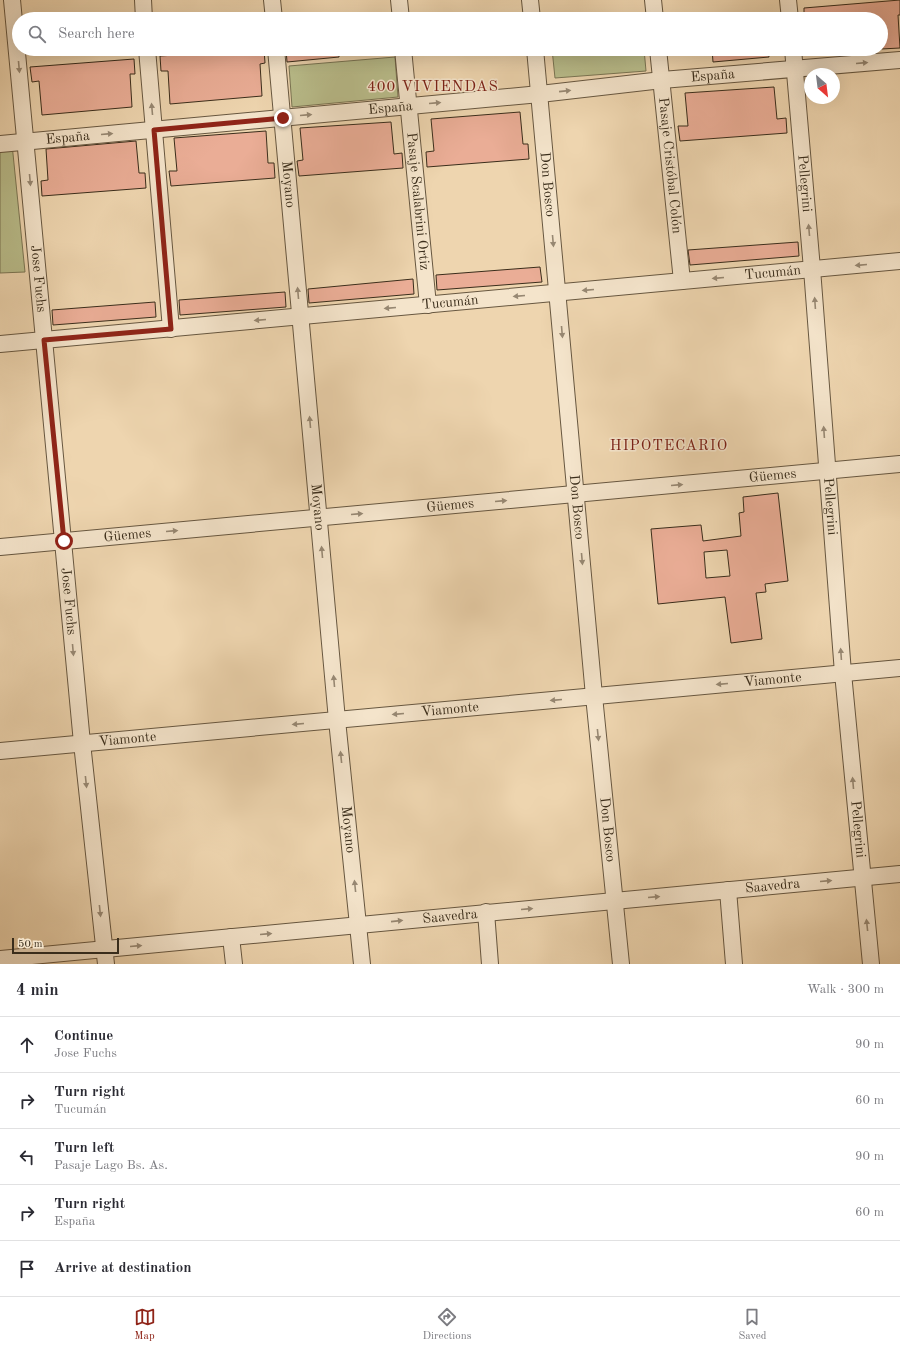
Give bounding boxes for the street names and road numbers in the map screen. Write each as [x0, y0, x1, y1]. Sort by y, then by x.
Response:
street label: España [690, 67, 736, 85]
street label: Pasaje Cristóbal Colón [656, 97, 684, 235]
street label: España [368, 99, 413, 117]
street label: España [45, 129, 91, 147]
street label: Pasaje Scalabrini Ortiz [404, 132, 432, 271]
street label: Don Bosco [537, 151, 557, 218]
street label: Pellegrini [795, 154, 814, 213]
street label: Moyano [279, 160, 297, 209]
street label: Jose Fuchs [28, 244, 48, 313]
street label: Tucumán [744, 263, 802, 282]
street label: Tucumán [421, 293, 479, 312]
street label: Güemes [748, 467, 797, 485]
street label: Don Bosco [567, 474, 587, 540]
street label: Pellegrini [821, 477, 839, 536]
street label: Moyano [309, 483, 327, 531]
street label: Güemes [426, 496, 474, 515]
street label: Güemes [103, 526, 152, 544]
street label: Jose Fuchs [59, 567, 79, 636]
street label: Viamonte [743, 670, 802, 689]
street label: Viamonte [421, 700, 480, 719]
street label: Viamonte [98, 730, 157, 749]
street label: Don Bosco [597, 797, 618, 863]
street label: Pellegrini [848, 800, 868, 859]
street label: Moyano [339, 806, 358, 854]
street label: Saavedra [744, 876, 801, 896]
street label: Saavedra [422, 907, 478, 926]

